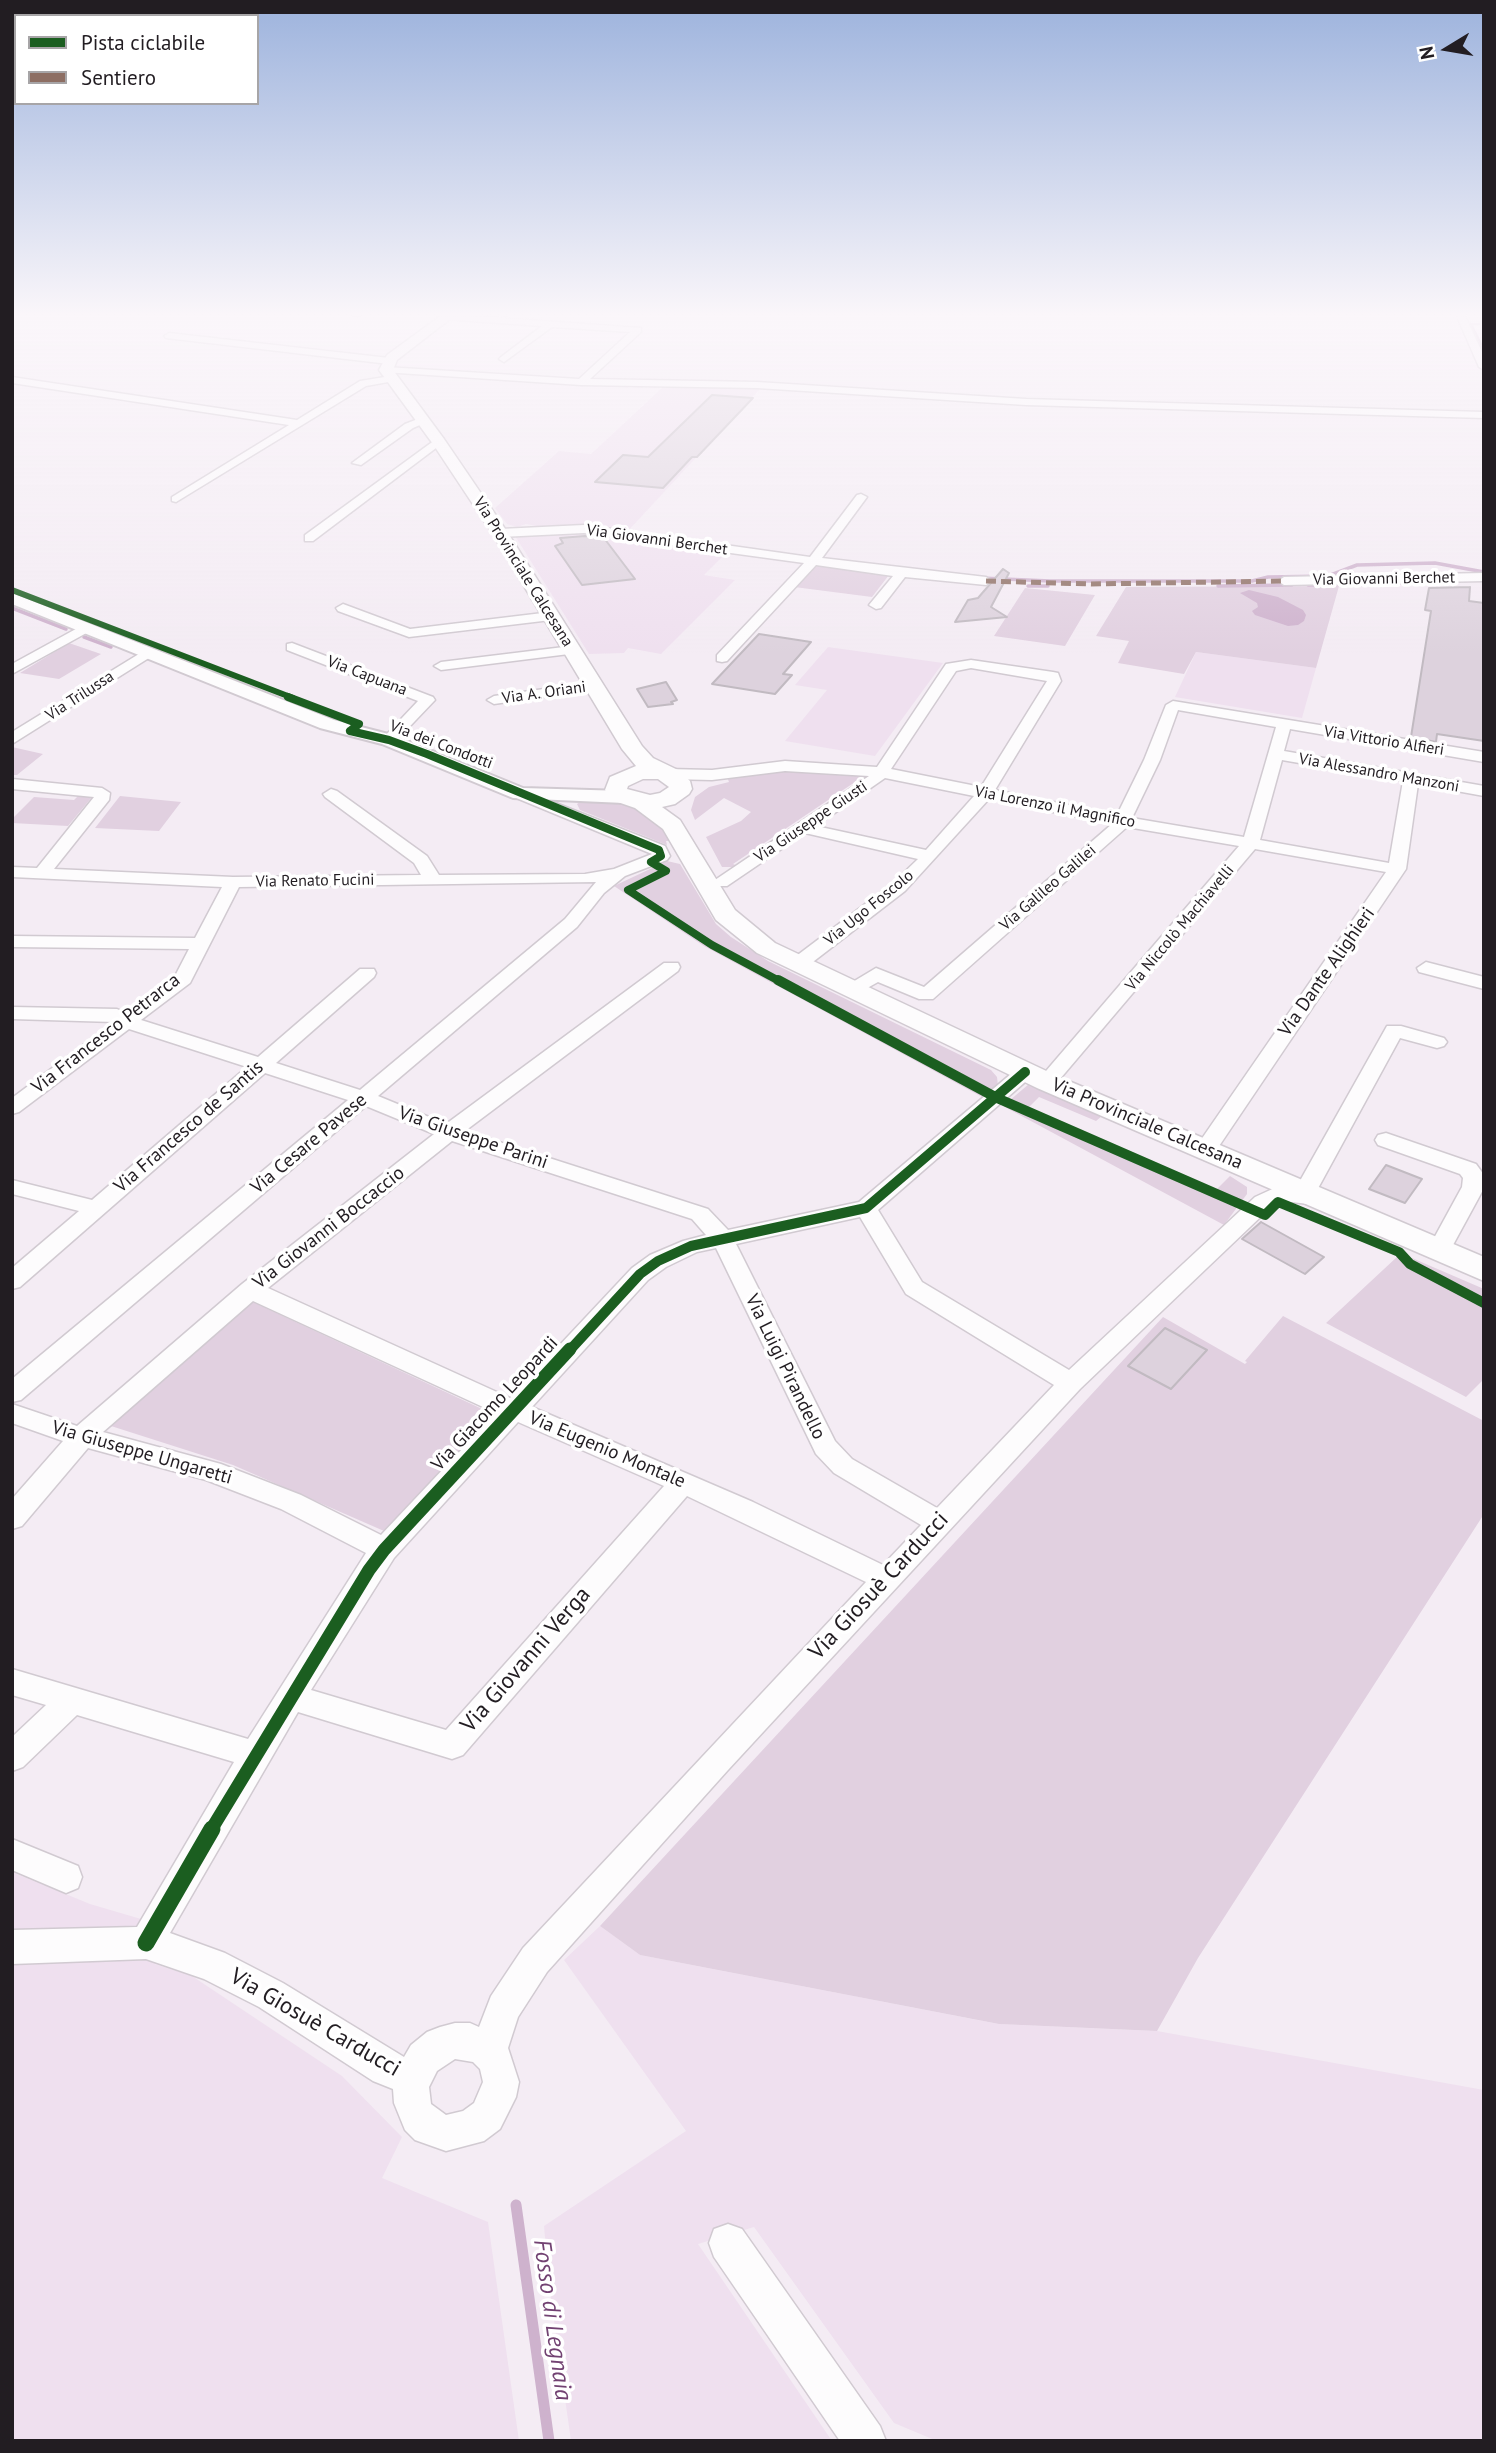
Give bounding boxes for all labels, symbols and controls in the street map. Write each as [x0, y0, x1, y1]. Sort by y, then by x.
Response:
legend [14, 14, 259, 105]
north arrow [1412, 14, 1482, 84]
text: Pista ciclabile [81, 29, 205, 56]
text: N [1413, 45, 1439, 61]
text: Sentiero [81, 64, 156, 91]
street label: Via Provinciale Calcesana [469, 494, 577, 650]
street label: Via Giovanni Berchet [585, 521, 729, 559]
street label: Via Giovanni Berchet [1313, 568, 1455, 590]
street label: Via Capuana [324, 652, 410, 700]
street label: Via Trilussa [42, 667, 118, 725]
street label: Via A. Oriani [501, 678, 587, 708]
street label: Via dei Condotti [387, 716, 495, 774]
street label: Via Vittorio Alfieri [1323, 722, 1445, 760]
street label: Via Alessandro Manzoni [1297, 749, 1461, 797]
street label: Via Giuseppe Giusti [751, 777, 871, 867]
street label: Via Lorenzo il Magnifico [973, 782, 1137, 832]
street label: Via Galileo Galilei [996, 841, 1100, 935]
street label: Via Niccolò Machiavelli [1122, 861, 1238, 995]
street label: Via Ugo Foscolo [820, 866, 918, 950]
street label: Via Renato Fucini [255, 870, 375, 892]
street label: Via Dante Alighieri [1274, 903, 1380, 1041]
street label: Via Francesco Petrarca [27, 969, 185, 1099]
street label: Via Francesco de Santis [110, 1056, 268, 1198]
street label: Via Provinciale Calcesana [1048, 1073, 1246, 1175]
street label: Via Cesare Pavese [246, 1089, 372, 1199]
street label: Via Giuseppe Parini [395, 1102, 551, 1174]
street label: Via Giovanni Boccaccio [249, 1162, 409, 1294]
street label: Via Luigi Pirandello [740, 1291, 830, 1443]
street label: Via Giacomo Leopardi [427, 1332, 563, 1476]
street label: Via Eugenio Montale [525, 1407, 689, 1493]
street label: Via Giuseppe Ungaretti [49, 1416, 235, 1490]
street label: Via Giosuè Carducci [803, 1506, 955, 1666]
street label: Via Giovanni Verga [455, 1582, 597, 1738]
street label: Via Giosuè Carducci [225, 1963, 405, 2083]
water label: Fosso di Legnaia [526, 2238, 578, 2402]

